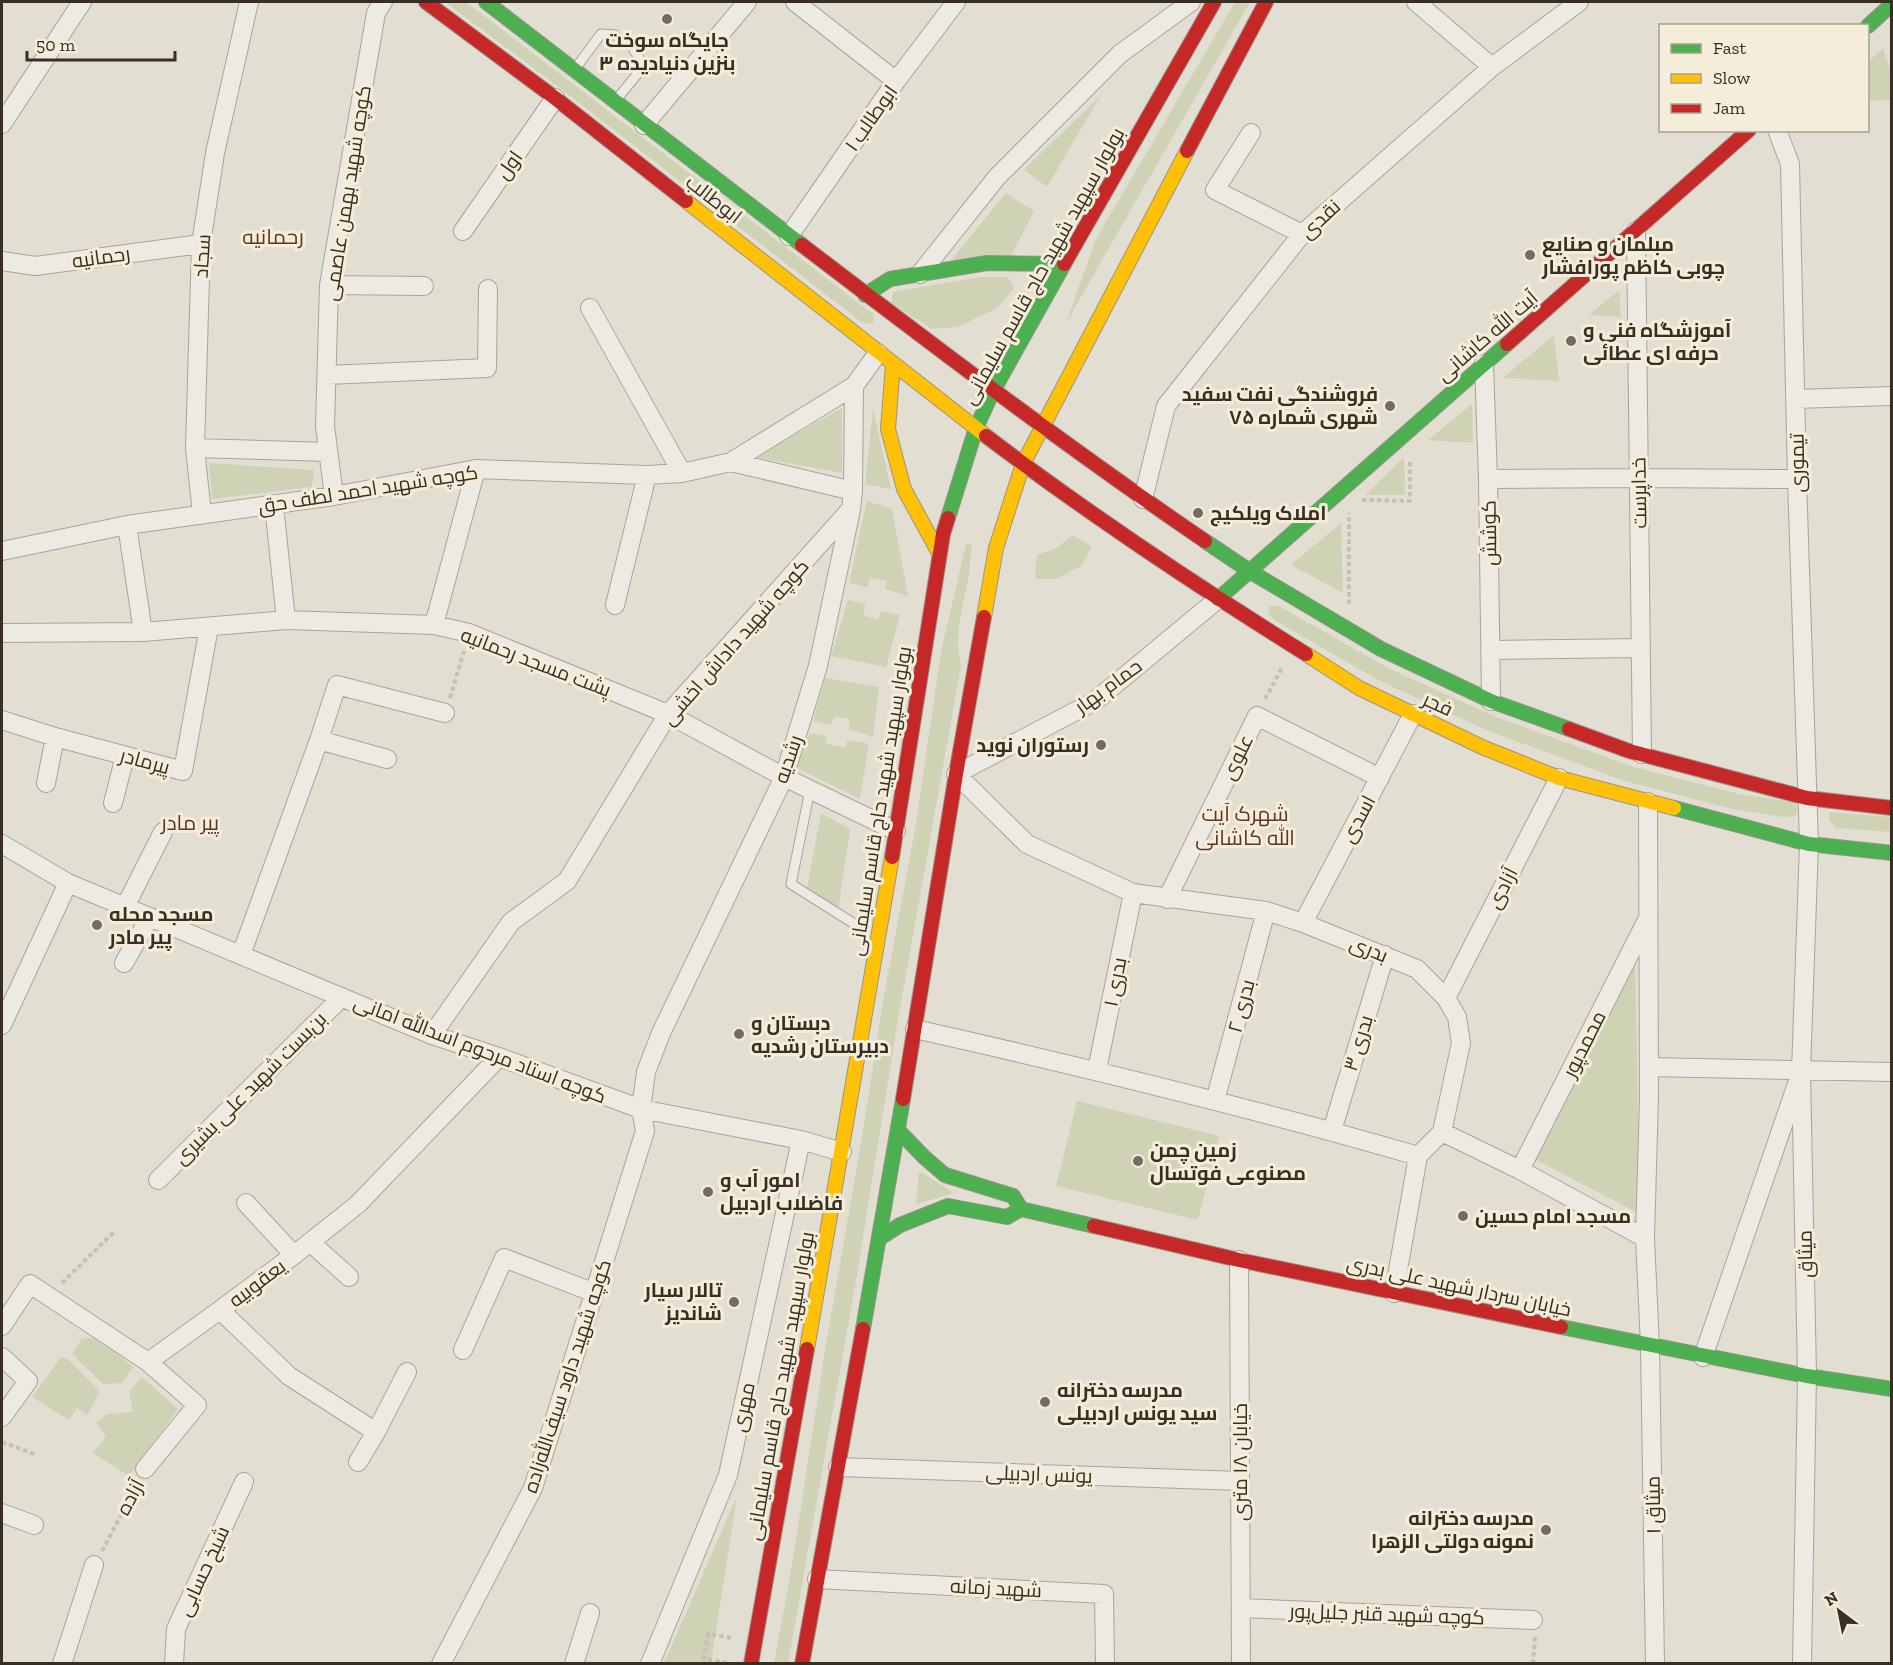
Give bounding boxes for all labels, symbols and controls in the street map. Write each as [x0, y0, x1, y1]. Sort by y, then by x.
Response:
marker: جایگاه سوخت بنزین دنیادیده ۳ [660, 12, 674, 26]
scale bar [27, 24, 176, 62]
legend [1659, 24, 1869, 132]
place label: جایگاه سوخت بنزین دنیادیده ۳ [599, 28, 735, 75]
text: 50 m [36, 34, 76, 56]
text: Fast [1713, 37, 1746, 59]
text: Slow [1713, 67, 1750, 89]
street label: ابوطالب ۱ [839, 80, 903, 156]
street label: کوچه شهید بهمن عاصمی [318, 83, 377, 303]
text: Jam [1713, 97, 1745, 119]
street label: بولوار سپهبد شهید حاج قاسم سلیمانی [957, 123, 1131, 410]
street label: اول [491, 146, 528, 185]
street label: ابوطالب [681, 170, 747, 228]
street label: نقدی [1295, 194, 1346, 244]
district label: رحمانیه [242, 224, 304, 249]
place label: مبلمان و صنایع چوبی کاظم پورافشار [1541, 232, 1725, 281]
street label: سجاد [188, 233, 216, 279]
street label: رحمانیه [70, 241, 132, 273]
marker: مبلمان و صنایع چوبی کاظم پورافشار [1523, 248, 1537, 262]
street label: آیت الله کاشانی [1431, 284, 1544, 387]
place label: آموزشگاه فنی و حرفه ای عطائی [1583, 318, 1732, 365]
marker: آموزشگاه فنی و حرفه ای عطائی [1564, 334, 1578, 348]
place label: فروشندگی نفت سفید شهری شماره ۷۵ [1182, 382, 1378, 430]
marker: فروشندگی نفت سفید شهری شماره ۷۵ [1383, 399, 1397, 413]
street label: تیموری [1784, 432, 1811, 493]
street label: خداپرست [1626, 457, 1653, 529]
street label: کوچه شهید احمد لطف حق [256, 460, 480, 519]
street label: کوشش [1476, 500, 1503, 566]
place label: املاک ویلکیج [1210, 501, 1326, 527]
marker: املاک ویلکیج [1191, 506, 1205, 520]
street label: کوچه شهید داداش اخشی [656, 554, 814, 731]
street label: پشت مسجد رحمانیه [457, 622, 615, 703]
street label: بولوار سپهبد شهید حاج قاسم سلیمانی [844, 644, 918, 958]
street label: حمام بهار [1069, 654, 1147, 721]
street label: فجر [1418, 686, 1457, 721]
street label: علوی [1216, 730, 1259, 784]
street label: رشدیه [769, 732, 807, 786]
place label: رستوران نوید [976, 733, 1089, 757]
marker: رستوران نوید [1094, 738, 1108, 752]
street label: پیرمادر [116, 743, 173, 780]
street label: اسدی [1336, 791, 1381, 847]
district label: شهرک آیت الله کاشانی [1195, 801, 1295, 851]
district label: پیر مادر [160, 810, 219, 837]
street label: آزادی [1481, 863, 1524, 913]
place label: مسجد محله پیر مادر [108, 902, 213, 951]
marker: مسجد محله پیر مادر [90, 918, 104, 932]
street label: بدری [1346, 931, 1392, 968]
street label: بدری ۱ [1098, 955, 1133, 1009]
street label: بدری ۲ [1222, 977, 1261, 1036]
street label: کوچه استاد مرحوم اسدالله امانی [350, 989, 610, 1110]
street label: بن‌بست شهید علی بشیری [169, 1007, 332, 1170]
street label: محمدپور [1557, 1007, 1612, 1083]
place label: دبستان و دبیرستان رشدیه [751, 1011, 889, 1058]
street label: بدری ۳ [1338, 1012, 1379, 1074]
marker: دبستان و دبیرستان رشدیه [732, 1027, 746, 1041]
place label: زمین چمن مصنوعی فوتسال [1150, 1138, 1306, 1185]
marker: زمین چمن مصنوعی فوتسال [1131, 1154, 1145, 1168]
place label: امور آب و فاضلاب اردبیل [720, 1168, 843, 1215]
marker: امور آب و فاضلاب اردبیل [701, 1185, 715, 1199]
place label: مسجد امام حسین [1475, 1204, 1631, 1230]
marker: مسجد امام حسین [1456, 1209, 1470, 1223]
street label: بولوار سپهبد شهید حاج قاسم سلیمانی [741, 1230, 821, 1543]
street label: میثاق [1793, 1230, 1818, 1278]
street label: خیابان سردار شهید علی بدری [1344, 1250, 1574, 1323]
street label: یعقوبیه [224, 1253, 291, 1312]
street label: کوچه شهید داود سیف‌الله‌زاده [517, 1256, 617, 1496]
place label: تالار سیار شاندیز [643, 1278, 723, 1325]
marker: تالار سیار شاندیز [727, 1295, 741, 1309]
place label: مدرسه دخترانه سید یونس اردبیلی [1057, 1378, 1217, 1425]
street label: مهری [726, 1380, 761, 1434]
marker: مدرسه دخترانه سید یونس اردبیلی [1038, 1395, 1052, 1409]
street label: خیابان ۱۸ متری [1228, 1403, 1253, 1521]
street label: یونس اردبیلی [985, 1460, 1094, 1489]
street label: آزاده [111, 1474, 150, 1519]
street label: میثاق ۱ [1640, 1476, 1667, 1534]
place label: مدرسه دخترانه نمونه دولتی الزهرا [1371, 1506, 1534, 1553]
street label: شیخ حسابی [172, 1522, 236, 1621]
marker: مدرسه دخترانه نمونه دولتی الزهرا [1539, 1523, 1553, 1537]
street label: شهید زمانه [949, 1574, 1042, 1603]
north arrow [1809, 1581, 1869, 1641]
text: N [1821, 1587, 1842, 1610]
street label: کوچه شهید قنبر جلیل‌پور [1288, 1599, 1485, 1630]

